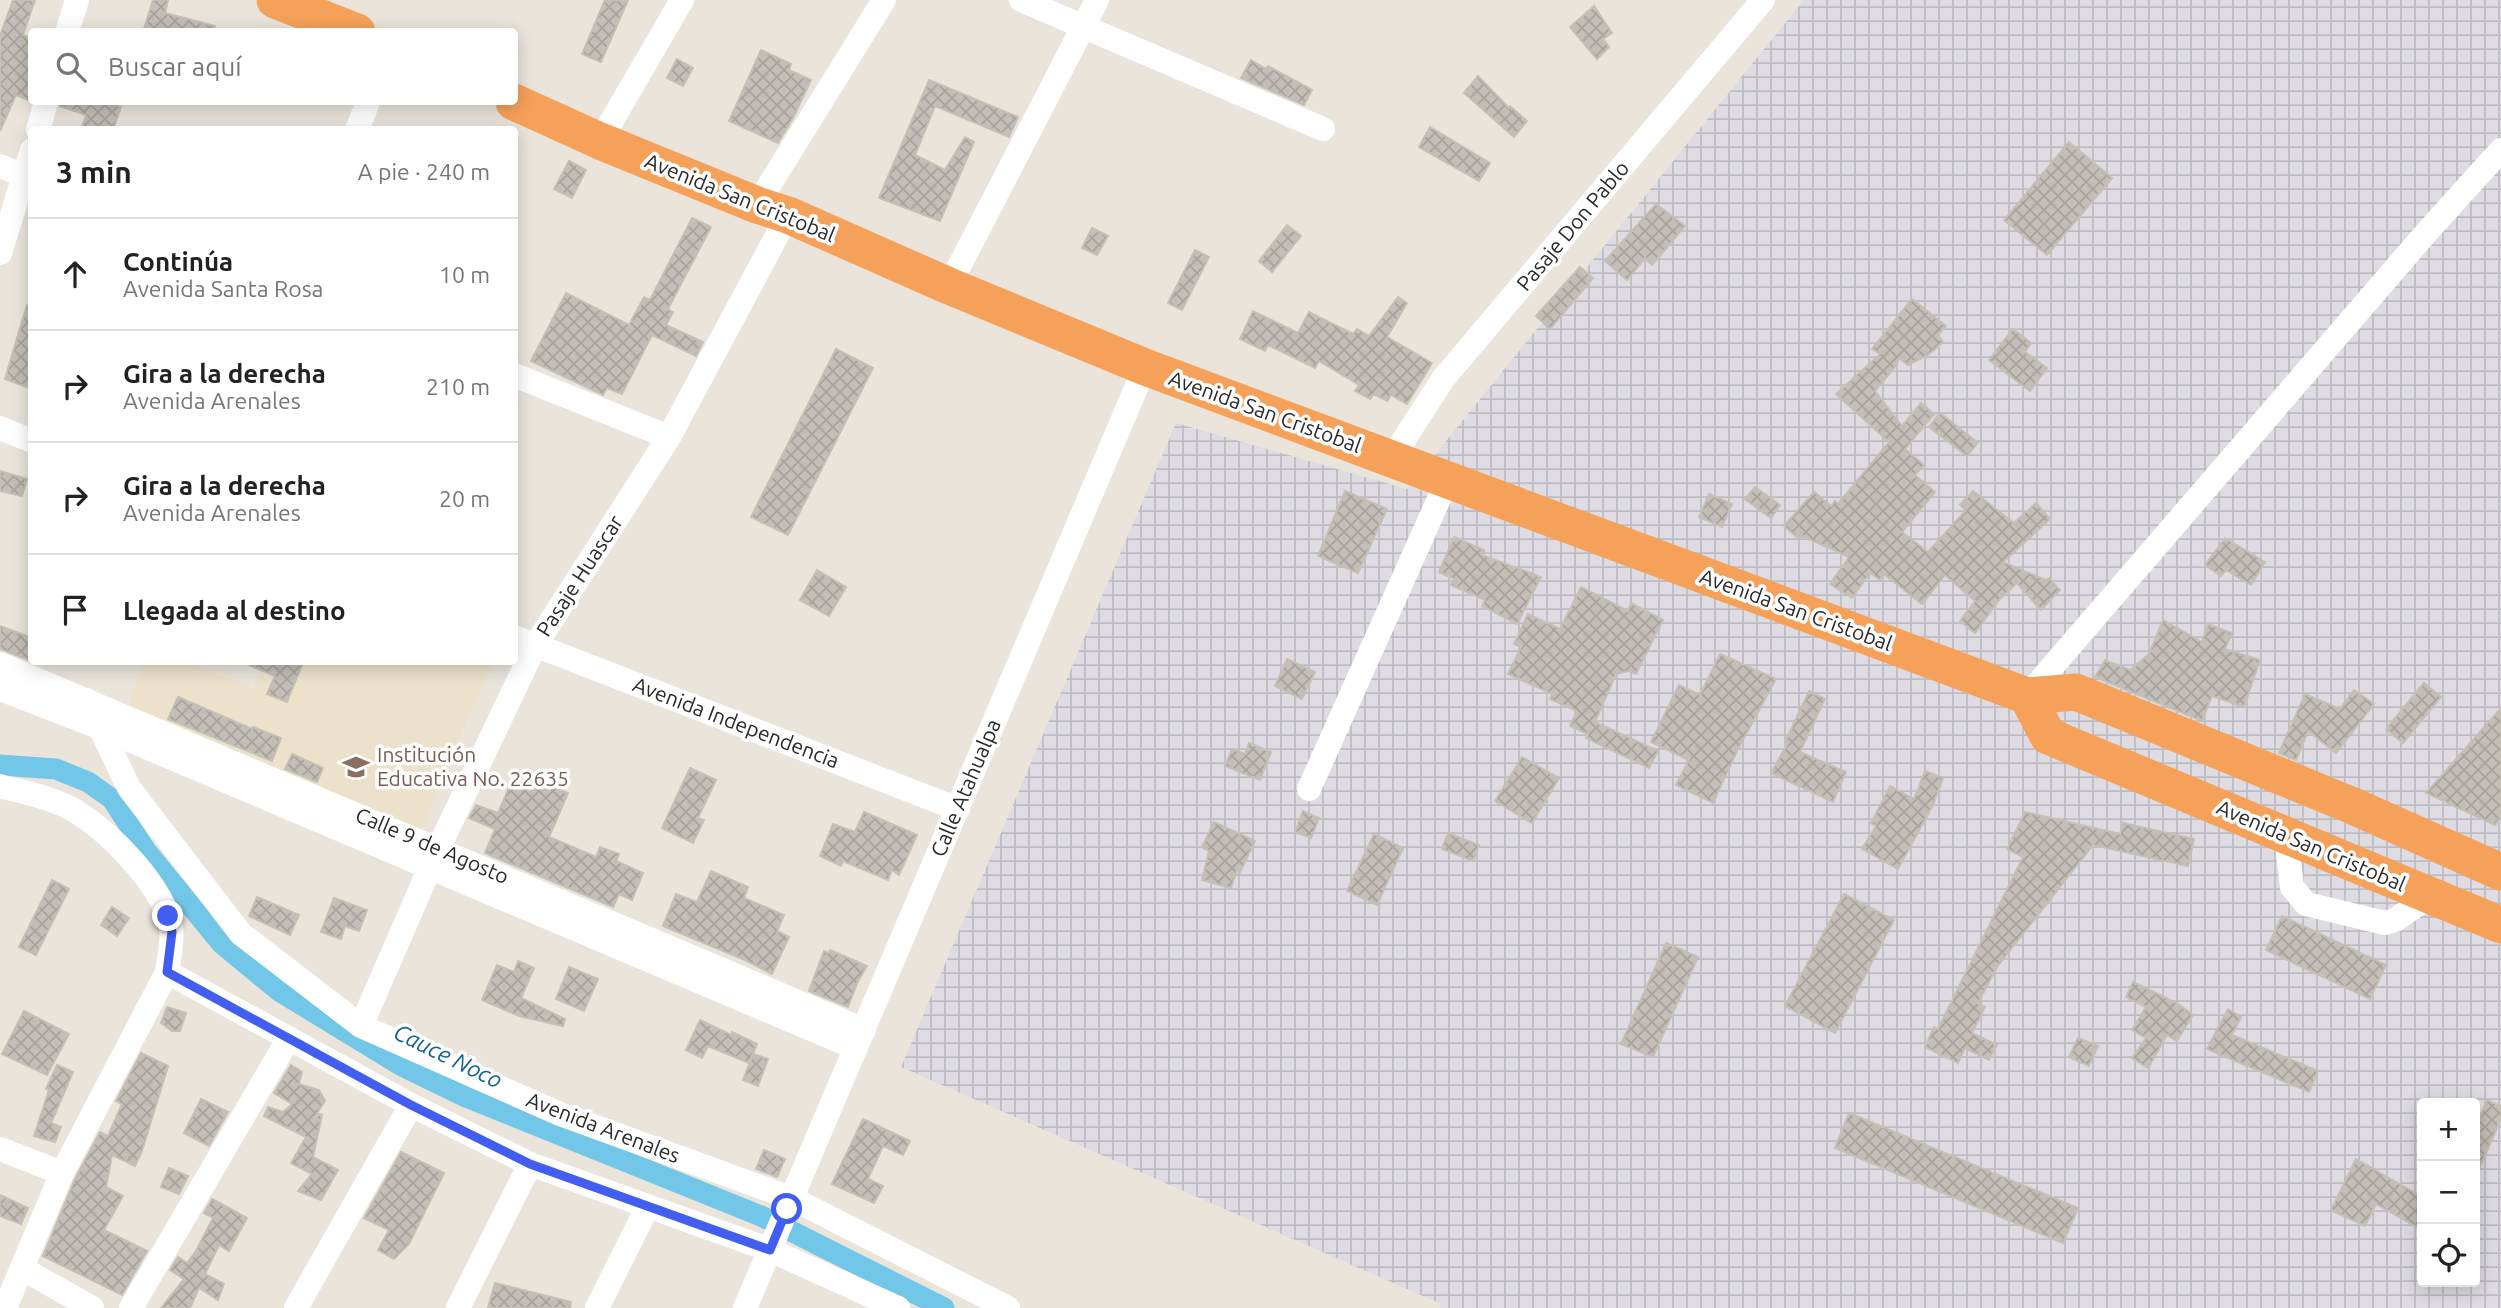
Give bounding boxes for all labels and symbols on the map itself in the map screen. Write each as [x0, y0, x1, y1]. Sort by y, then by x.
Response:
street label: Avenida San Cristobal [642, 148, 839, 246]
street label: Pasaje Don Pablo [1511, 156, 1633, 295]
street label: Avenida San Cristobal [1166, 365, 1365, 457]
street label: Pasaje Huascar [531, 510, 627, 641]
street label: Avenida San Cristobal [1697, 563, 1896, 655]
street label: Avenida Independencia [630, 672, 843, 772]
street label: Calle Atahualpa [925, 715, 1005, 860]
place label: Institución Educativa No. 22635 [377, 742, 569, 790]
school or university icon: Institución Educativa No. 22635 [341, 752, 371, 782]
street label: Avenida San Cristobal [2213, 794, 2409, 896]
street label: Calle 9 de Agosto [352, 802, 513, 888]
route end [152, 900, 183, 931]
water label: Cauce Noco [390, 1019, 506, 1092]
street label: Avenida Arenales [523, 1087, 683, 1167]
route start [771, 1193, 802, 1224]

